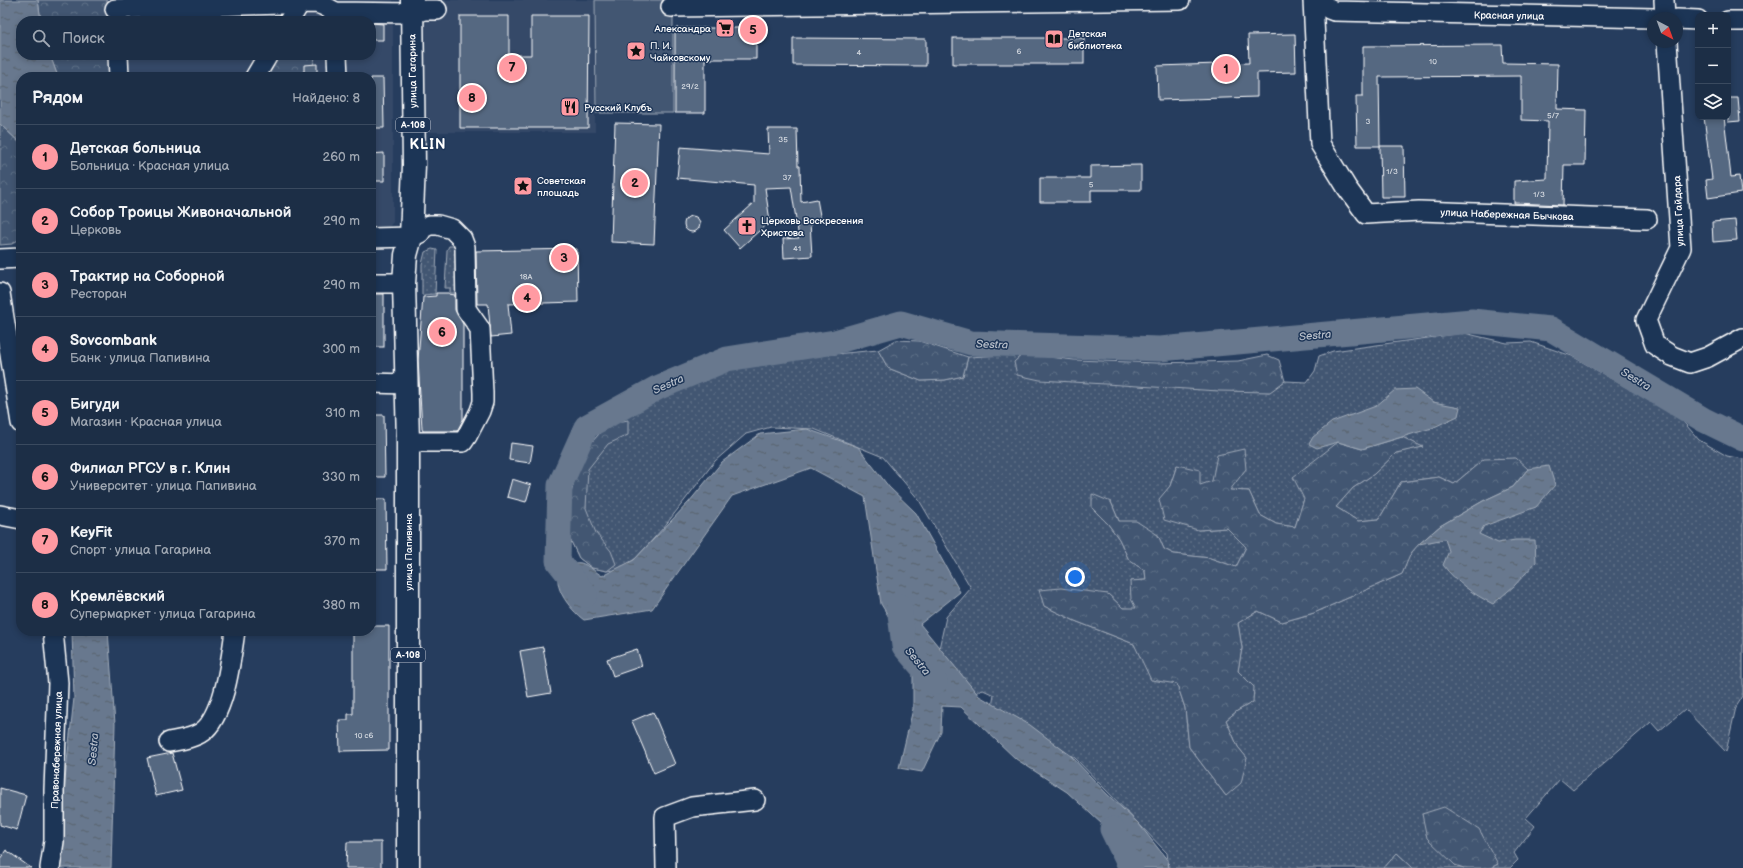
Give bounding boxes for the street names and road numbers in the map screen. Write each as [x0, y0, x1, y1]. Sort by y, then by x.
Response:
street label: Красная улица [1474, 9, 1544, 23]
street label: улица Гагарина [406, 34, 420, 108]
road number: А-108 [396, 118, 430, 132]
street label: улица Гайдара [1671, 175, 1687, 247]
street label: улица Набережная Бычкова [1440, 207, 1574, 223]
street label: улица Папивина [403, 513, 415, 591]
road number: А-108 [391, 648, 425, 662]
street label: Правонабережная улица [49, 691, 65, 809]

